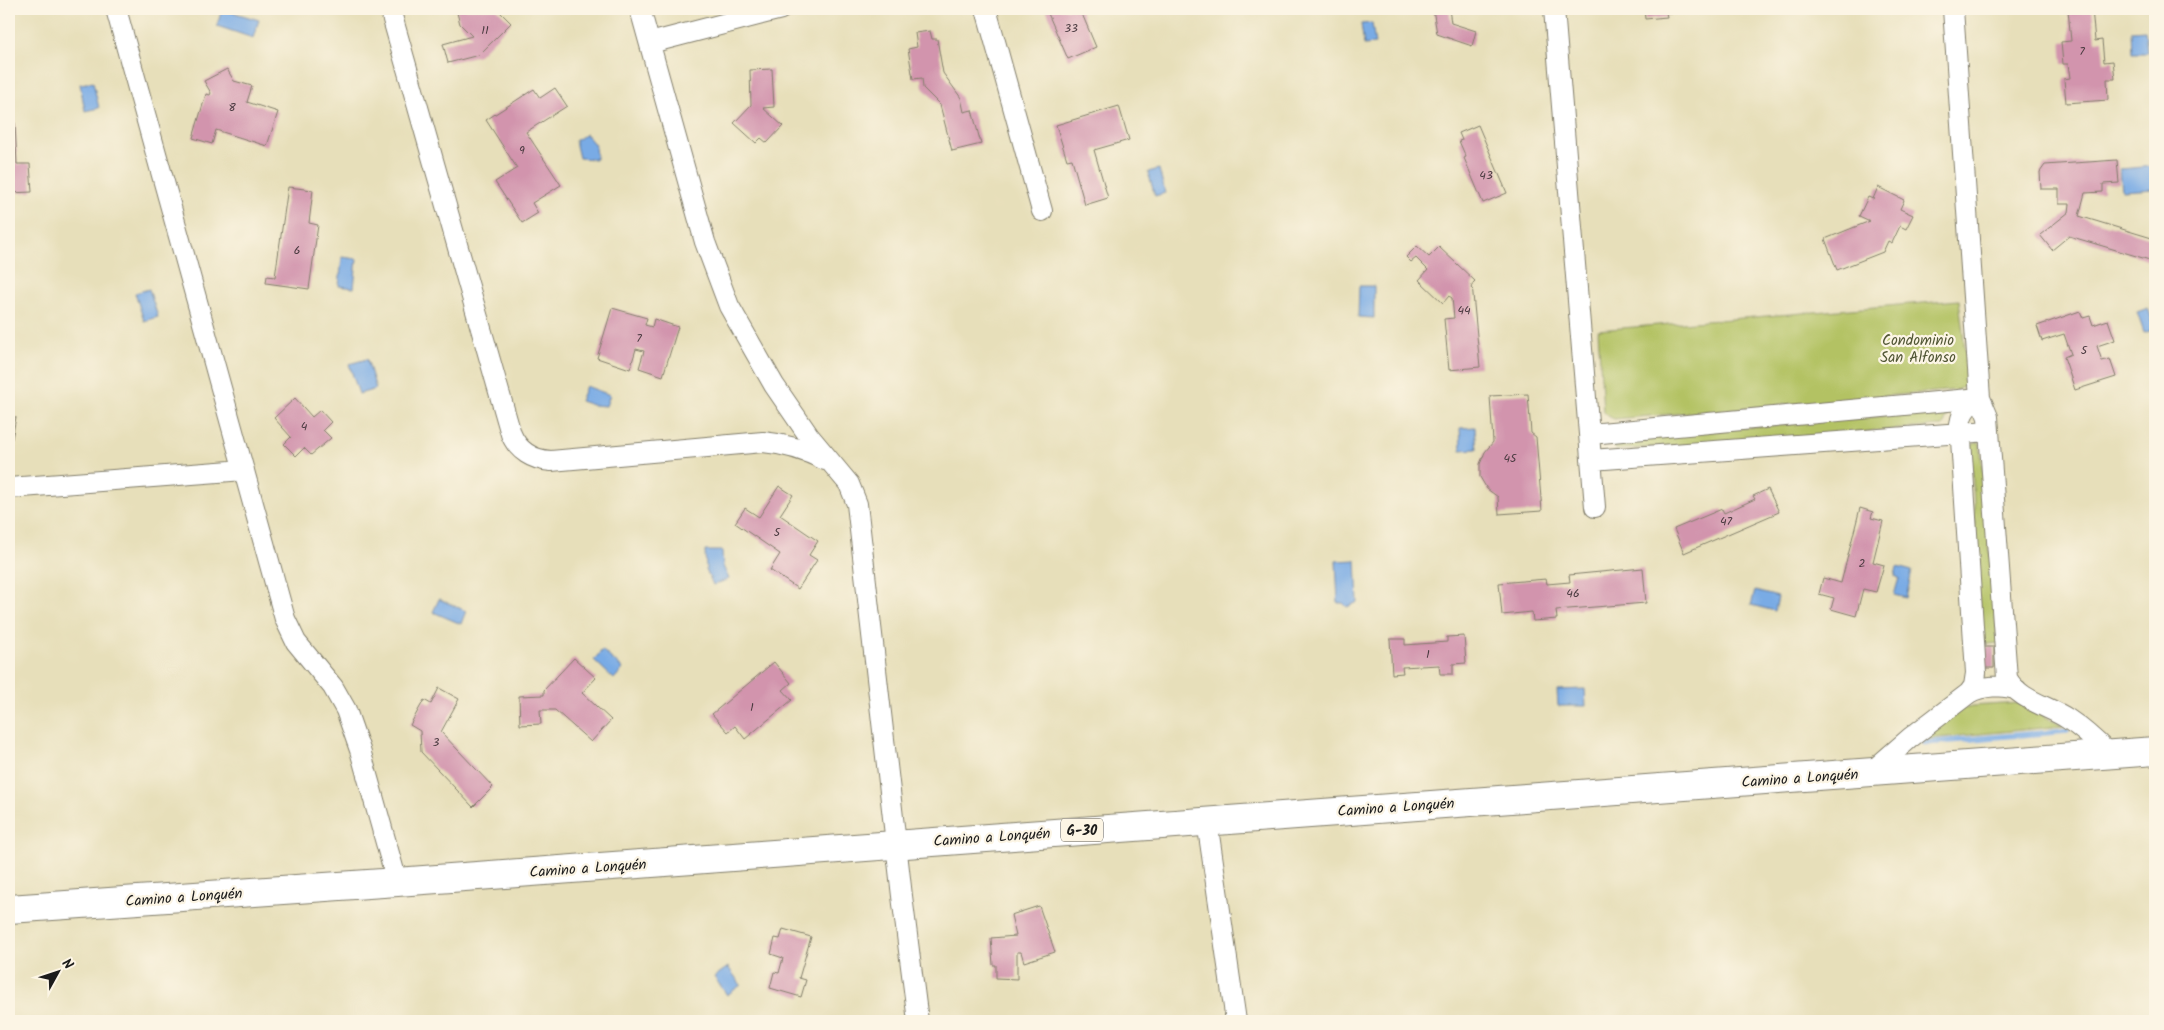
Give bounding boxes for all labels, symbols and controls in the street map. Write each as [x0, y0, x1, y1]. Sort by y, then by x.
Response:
house number: 33 [1064, 19, 1078, 38]
house number: 11 [481, 21, 489, 40]
house number: 7 [2079, 42, 2085, 61]
house number: 8 [228, 98, 236, 117]
house number: 9 [519, 141, 525, 160]
house number: 43 [1479, 166, 1493, 185]
house number: 6 [294, 241, 300, 260]
house number: 44 [1457, 301, 1471, 320]
house number: 7 [636, 329, 642, 348]
park label: Condominio San Alfonso [1880, 329, 1956, 370]
house number: 5 [2081, 341, 2089, 360]
house number: 4 [301, 417, 308, 436]
house number: 45 [1503, 449, 1518, 468]
house number: 47 [1720, 512, 1733, 531]
house number: 5 [774, 523, 782, 542]
house number: 2 [1859, 554, 1866, 573]
house number: 46 [1566, 584, 1580, 603]
house number: 1 [1426, 645, 1430, 664]
house number: 1 [750, 698, 754, 717]
house number: 3 [433, 733, 440, 752]
street label: Camino a Lonquén [1741, 763, 1859, 795]
street label: Camino a Lonquén [1337, 792, 1455, 824]
road number: G-30 [1061, 818, 1103, 842]
street label: Camino a Lonquén [933, 822, 1051, 854]
street label: Camino a Lonquén [529, 853, 647, 885]
street label: Camino a Lonquén [125, 882, 243, 914]
north arrow [32, 948, 82, 998]
text: N [56, 954, 79, 975]

